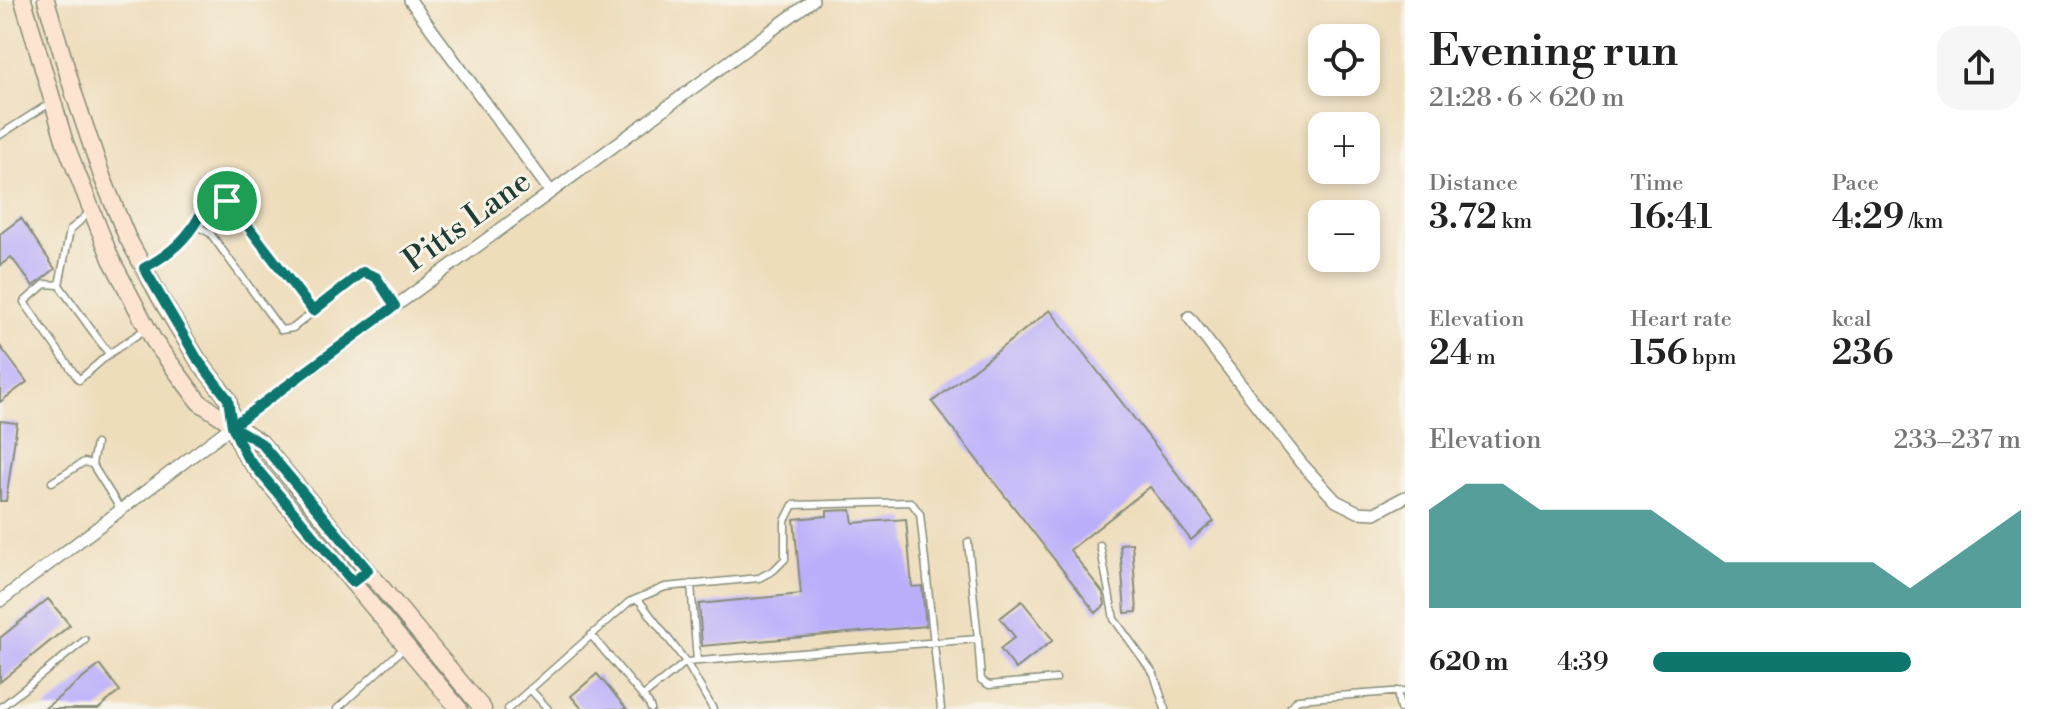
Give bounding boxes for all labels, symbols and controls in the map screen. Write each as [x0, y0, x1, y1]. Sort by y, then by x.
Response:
map controls [1308, 24, 1380, 272]
button: locate [1308, 24, 1380, 96]
text: Evening run [1429, 24, 1678, 79]
button: share [1937, 26, 2021, 110]
text: 21:28 · 6 × 620 m [1429, 82, 1624, 114]
button: + [1308, 112, 1380, 184]
street label: Pitts Lane [395, 161, 539, 281]
pin [193, 167, 261, 235]
text: Distance [1429, 170, 1518, 197]
text: Time [1630, 170, 1683, 197]
text: Pace [1832, 170, 1879, 197]
icon: arrive [205, 179, 249, 223]
text: 3.72 [1429, 197, 1497, 239]
text: 16:41 [1630, 197, 1712, 239]
text: 4:29 [1832, 197, 1904, 239]
button: − [1308, 200, 1380, 272]
text: km [1497, 208, 1532, 235]
text: /km [1904, 208, 1944, 235]
text: Elevation [1429, 306, 1524, 333]
text: Heart rate [1630, 306, 1732, 333]
text: kcal [1832, 306, 1872, 333]
text: 24 [1429, 333, 1472, 375]
text: 156 [1630, 333, 1688, 375]
text: 236 [1832, 333, 1893, 375]
text: m [1472, 344, 1496, 371]
text: bpm [1688, 344, 1737, 371]
text: Elevation [1429, 424, 1542, 456]
text: 233–237 m [1894, 424, 2021, 456]
text: 620 m [1429, 646, 1508, 678]
text: 4:39 [1557, 646, 1608, 678]

